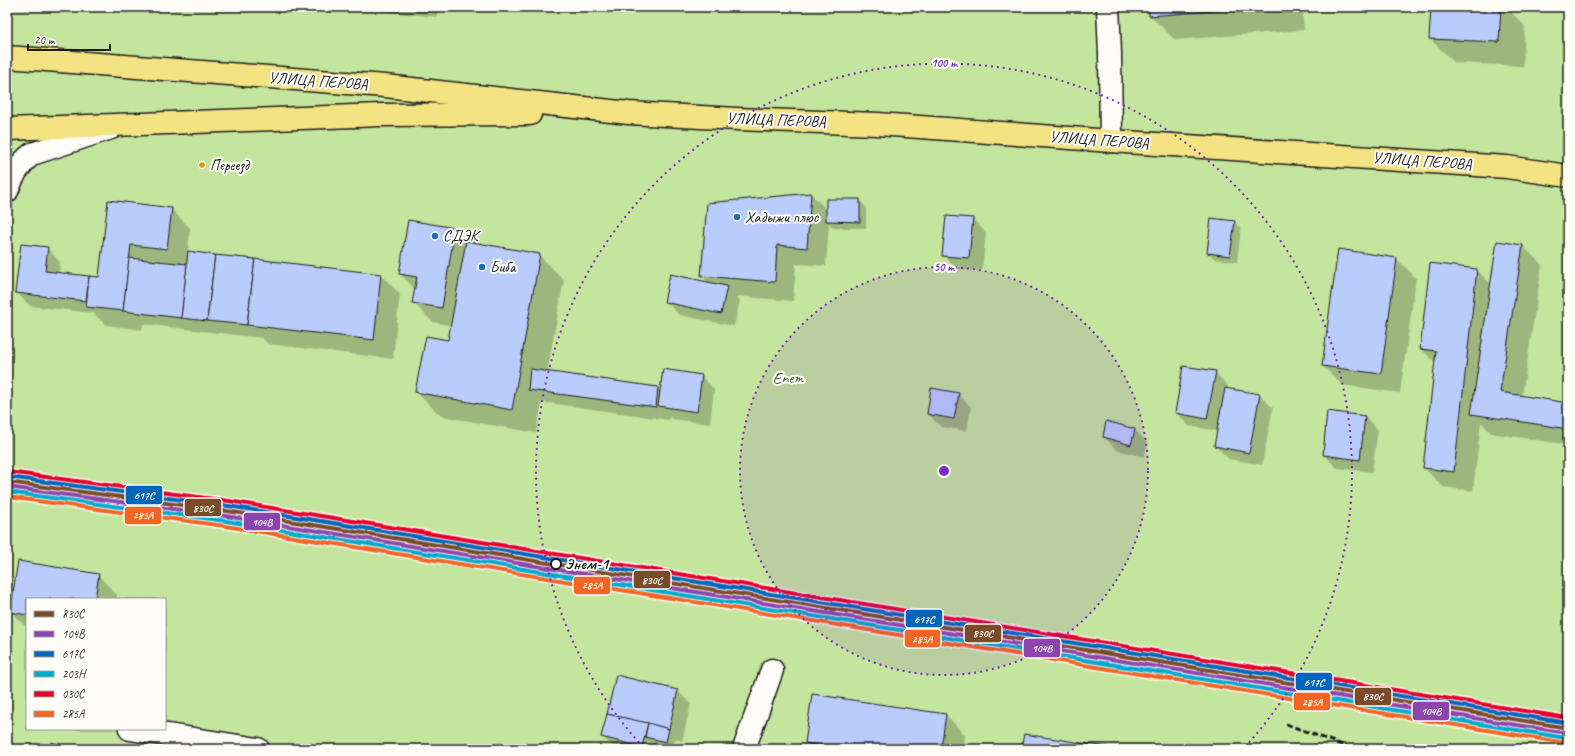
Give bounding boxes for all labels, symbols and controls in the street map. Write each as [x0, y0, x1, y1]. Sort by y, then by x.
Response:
scale bar [28, 26, 110, 52]
text: 20 m [34, 32, 56, 48]
text: 100 m [931, 55, 958, 71]
street label: УЛИЦА ПЕРОВА [268, 68, 369, 95]
street label: УЛИЦА ПЕРОВА [726, 108, 827, 132]
street label: УЛИЦА ПЕРОВА [1049, 127, 1150, 154]
street label: УЛИЦА ПЕРОВА [1372, 148, 1473, 175]
place label: Переезд [210, 156, 251, 175]
marker: Переезд [197, 160, 207, 170]
place label: Хадыжи плюс [745, 207, 820, 227]
marker: Хадыжи плюс [732, 212, 742, 222]
place label: СДЭК [443, 226, 481, 246]
marker: СДЭК [430, 231, 440, 241]
place label: Биба [490, 257, 517, 277]
text: 50 m [934, 259, 955, 275]
marker: Биба [477, 262, 487, 272]
park label: Enem [773, 368, 805, 388]
centre of rings [937, 464, 951, 478]
line badge: 617C [125, 485, 163, 505]
text: 617C [134, 488, 156, 502]
line badge: 830С [184, 498, 222, 517]
text: 830С [193, 501, 215, 515]
line badge: 285А [124, 506, 162, 525]
text: 285А [133, 508, 155, 522]
line badge: 104В [243, 512, 281, 531]
text: 104В [252, 515, 274, 529]
place label: Энем-1 [565, 554, 610, 574]
marker: Энем-1 [550, 558, 562, 570]
line badge: 830С [633, 570, 671, 589]
text: 830С [642, 573, 664, 587]
line badge: 285А [573, 576, 611, 595]
text: 285А [582, 578, 604, 592]
legend [26, 598, 166, 730]
text: 830С [62, 606, 85, 622]
line badge: 617C [905, 609, 943, 628]
text: 617C [914, 612, 936, 626]
line badge: 830С [964, 624, 1002, 643]
text: 104В [62, 626, 85, 642]
text: 830С [973, 626, 995, 640]
line badge: 285А [904, 629, 941, 648]
text: 285А [912, 632, 934, 646]
line badge: 104В [1023, 638, 1061, 658]
text: 104В [1032, 641, 1054, 655]
text: 617C [62, 646, 85, 662]
text: 203Н [62, 666, 87, 682]
line badge: 617C [1295, 672, 1333, 691]
text: 617C [1304, 675, 1326, 689]
text: 030C [62, 686, 85, 702]
line badge: 830С [1354, 687, 1392, 706]
text: 830С [1363, 689, 1385, 703]
line badge: 285А [1293, 692, 1331, 711]
text: 285А [1302, 695, 1324, 709]
line badge: 104В [1412, 701, 1450, 721]
text: 104В [1421, 704, 1443, 718]
text: 285А [62, 706, 85, 722]

